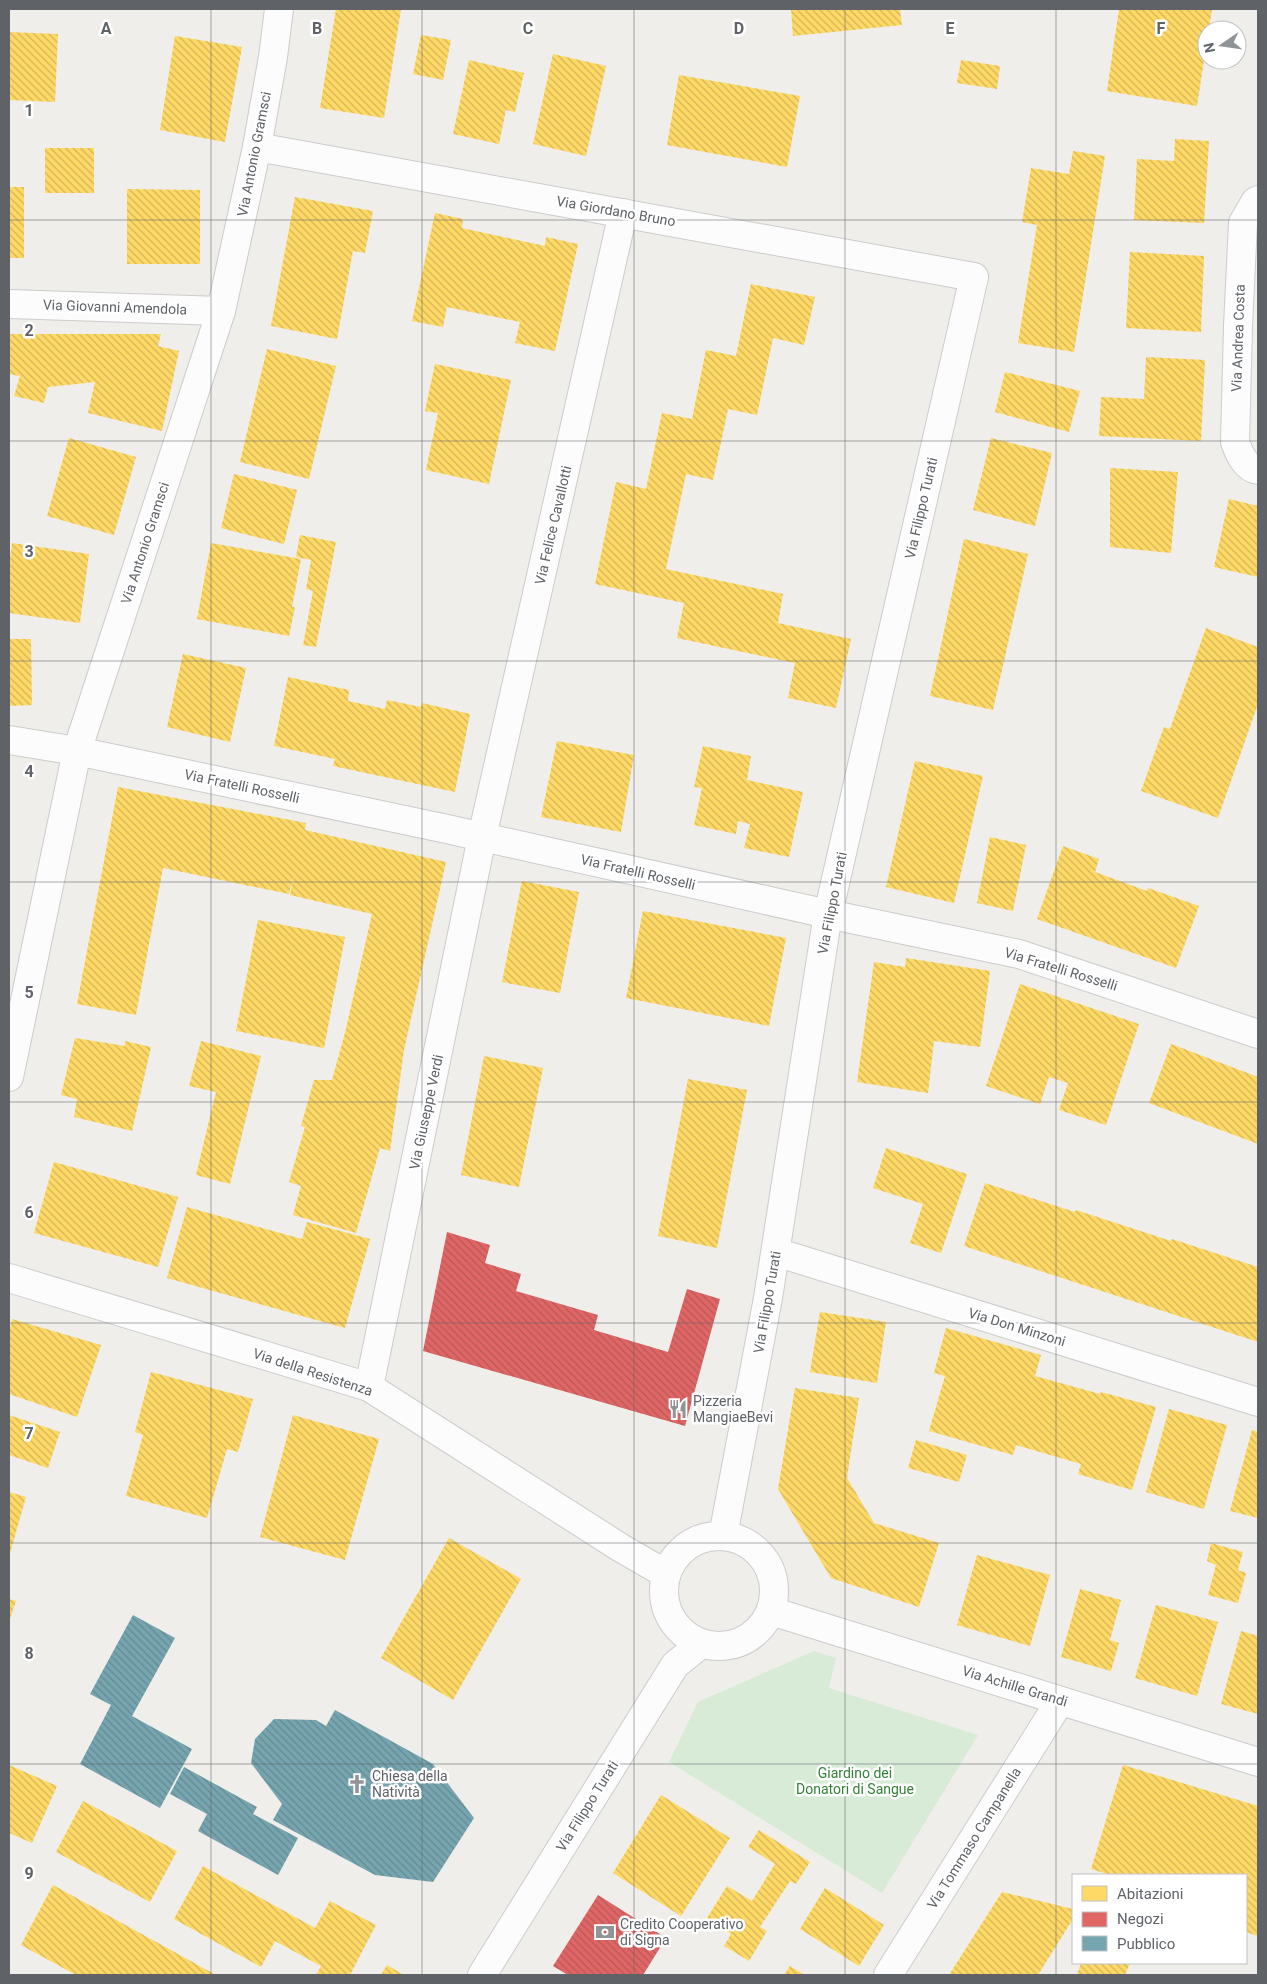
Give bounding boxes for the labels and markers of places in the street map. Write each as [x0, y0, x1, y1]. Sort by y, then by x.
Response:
place label: Pizzeria MangiaeBevi [693, 1393, 773, 1425]
restaurant icon: Pizzeria MangiaeBevi [667, 1398, 689, 1420]
place label: Chiesa della Natività [372, 1768, 448, 1800]
church icon: Chiesa della Natività [346, 1773, 368, 1795]
place label: Credito Cooperativo di Signa [620, 1916, 743, 1948]
bank icon: Credito Cooperativo di Signa [594, 1921, 616, 1943]

